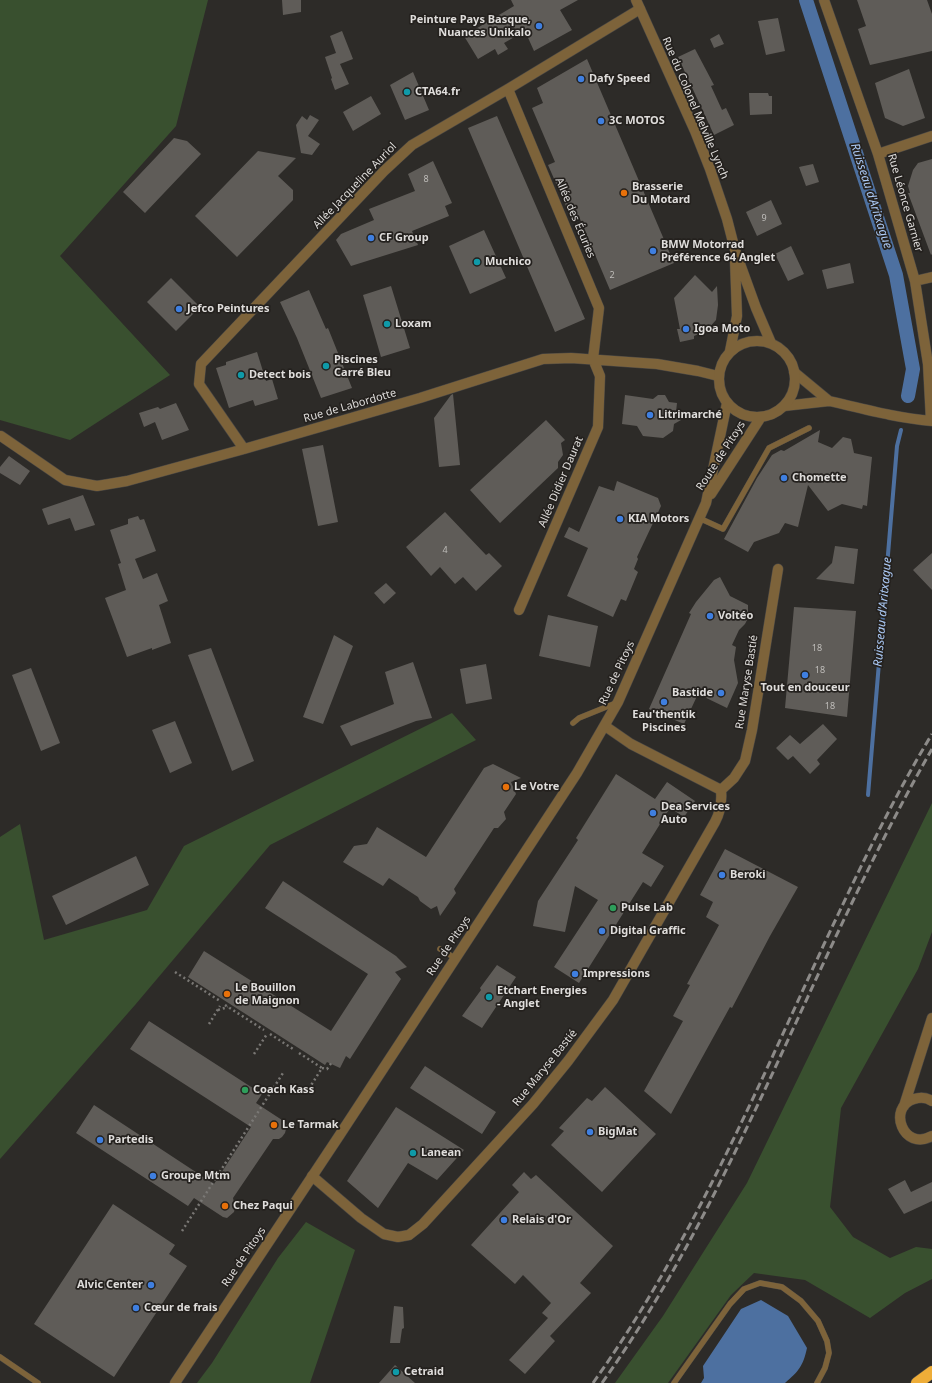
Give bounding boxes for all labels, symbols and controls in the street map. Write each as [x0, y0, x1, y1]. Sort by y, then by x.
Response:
place label: Peinture Pays Basque, Nuances Unikalo [410, 13, 531, 39]
marker: Peinture Pays Basque, Nuances Unikalo [534, 21, 544, 31]
street label: Rue du Colonel Melville Lynch [659, 35, 731, 181]
place label: Dafy Speed [589, 72, 650, 86]
marker: Dafy Speed [576, 74, 586, 84]
place label: CTA64.fr [415, 85, 460, 99]
marker: CTA64.fr [402, 87, 412, 97]
place label: 3C MOTOS [609, 114, 665, 128]
marker: 3C MOTOS [596, 116, 606, 126]
street label: Allée Jacqueline Auriol [311, 140, 399, 232]
water label: Ruisseau d'Aritxague [847, 141, 895, 251]
street label: Rue Léonce Garnier [885, 152, 925, 254]
house number: 8 [423, 174, 429, 184]
street label: Allée des Écuries [552, 176, 598, 260]
place label: Brasserie Du Motard [632, 180, 690, 206]
marker: Brasserie Du Motard [619, 188, 629, 198]
house number: 9 [761, 213, 767, 223]
place label: CF Group [379, 231, 429, 245]
marker: CF Group [366, 233, 376, 243]
place label: BMW Motorrad Préférence 64 Anglet [661, 238, 775, 264]
marker: BMW Motorrad Préférence 64 Anglet [648, 246, 658, 256]
place label: Muchico [485, 255, 531, 269]
marker: Muchico [472, 257, 482, 267]
house number: 2 [609, 270, 615, 280]
place label: Jefco Peintures [187, 302, 269, 316]
marker: Jefco Peintures [174, 304, 184, 314]
place label: Loxam [395, 317, 431, 331]
marker: Loxam [382, 319, 392, 329]
place label: Igoa Moto [694, 322, 750, 336]
marker: Igoa Moto [681, 324, 691, 334]
place label: Piscines Carré Bleu [334, 353, 391, 379]
marker: Piscines Carré Bleu [321, 361, 331, 371]
place label: Detect bois [249, 368, 311, 382]
marker: Detect bois [236, 370, 246, 380]
street label: Rue de Labordotte [302, 386, 398, 426]
place label: Litrimarché [658, 408, 722, 422]
marker: Litrimarché [645, 410, 655, 420]
street label: Route de Pitoys [694, 419, 748, 493]
street label: Allée Didier Daurat [536, 435, 586, 529]
place label: Chomette [792, 471, 846, 485]
marker: Chomette [779, 473, 789, 483]
place label: KIA Motors [628, 512, 689, 526]
marker: KIA Motors [615, 514, 625, 524]
house number: 4 [442, 545, 448, 555]
water label: Ruisseau d'Aritxague [871, 557, 895, 667]
place label: Voltéo [718, 609, 753, 623]
marker: Voltéo [705, 611, 715, 621]
street label: Rue Maryse Bastié [733, 634, 761, 730]
street label: Rue de Pitoys [596, 639, 638, 707]
house number: 18 [812, 643, 822, 653]
house number: 18 [815, 665, 825, 675]
marker: Tout en douceur [800, 670, 810, 680]
place label: Tout en douceur [760, 681, 850, 695]
place label: Bastide [672, 686, 713, 700]
marker: Bastide [716, 688, 726, 698]
marker: Eau'thentik Piscines [659, 697, 669, 707]
house number: 18 [825, 701, 835, 711]
place label: Eau'thentik Piscines [632, 708, 696, 734]
place label: Le Votre [514, 780, 559, 794]
marker: Le Votre [501, 782, 511, 792]
place label: Dea Services Auto [661, 800, 730, 826]
marker: Dea Services Auto [648, 808, 658, 818]
place label: Beroki [730, 868, 766, 882]
marker: Beroki [717, 870, 727, 880]
place label: Pulse Lab [621, 901, 673, 915]
marker: Pulse Lab [608, 903, 618, 913]
street label: Rue de Pitoys [424, 914, 474, 978]
place label: Digital Graffic [610, 924, 686, 938]
marker: Digital Graffic [597, 926, 607, 936]
place label: Impressions [583, 967, 650, 981]
marker: Impressions [570, 969, 580, 979]
place label: Le Bouillon de Maignon [235, 981, 300, 1007]
place label: Etchart Energies - Anglet [497, 984, 587, 1010]
marker: Le Bouillon de Maignon [222, 989, 232, 999]
marker: Etchart Energies - Anglet [484, 992, 494, 1002]
street label: Rue Maryse Bastié [510, 1027, 580, 1109]
place label: Coach Kass [253, 1083, 314, 1097]
marker: Coach Kass [240, 1085, 250, 1095]
place label: Le Tarmak [282, 1118, 339, 1132]
marker: Le Tarmak [269, 1120, 279, 1130]
place label: BigMat [598, 1125, 637, 1139]
marker: BigMat [585, 1127, 595, 1137]
place label: Partedis [108, 1133, 153, 1147]
marker: Partedis [95, 1135, 105, 1145]
place label: Lanean [421, 1146, 461, 1160]
marker: Lanean [408, 1148, 418, 1158]
place label: Groupe Mtm [161, 1169, 230, 1183]
marker: Groupe Mtm [148, 1171, 158, 1181]
place label: Chez Paqui [233, 1199, 293, 1213]
marker: Chez Paqui [220, 1201, 230, 1211]
place label: Relais d'Or [512, 1213, 571, 1227]
marker: Relais d'Or [499, 1215, 509, 1225]
street label: Rue de Pitoys [219, 1225, 269, 1289]
place label: Alvic Center [77, 1278, 143, 1292]
marker: Alvic Center [146, 1280, 156, 1290]
place label: Cœur de frais [144, 1301, 217, 1315]
marker: Cœur de frais [131, 1303, 141, 1313]
place label: Cetraid [404, 1365, 444, 1379]
marker: Cetraid [391, 1367, 401, 1377]

